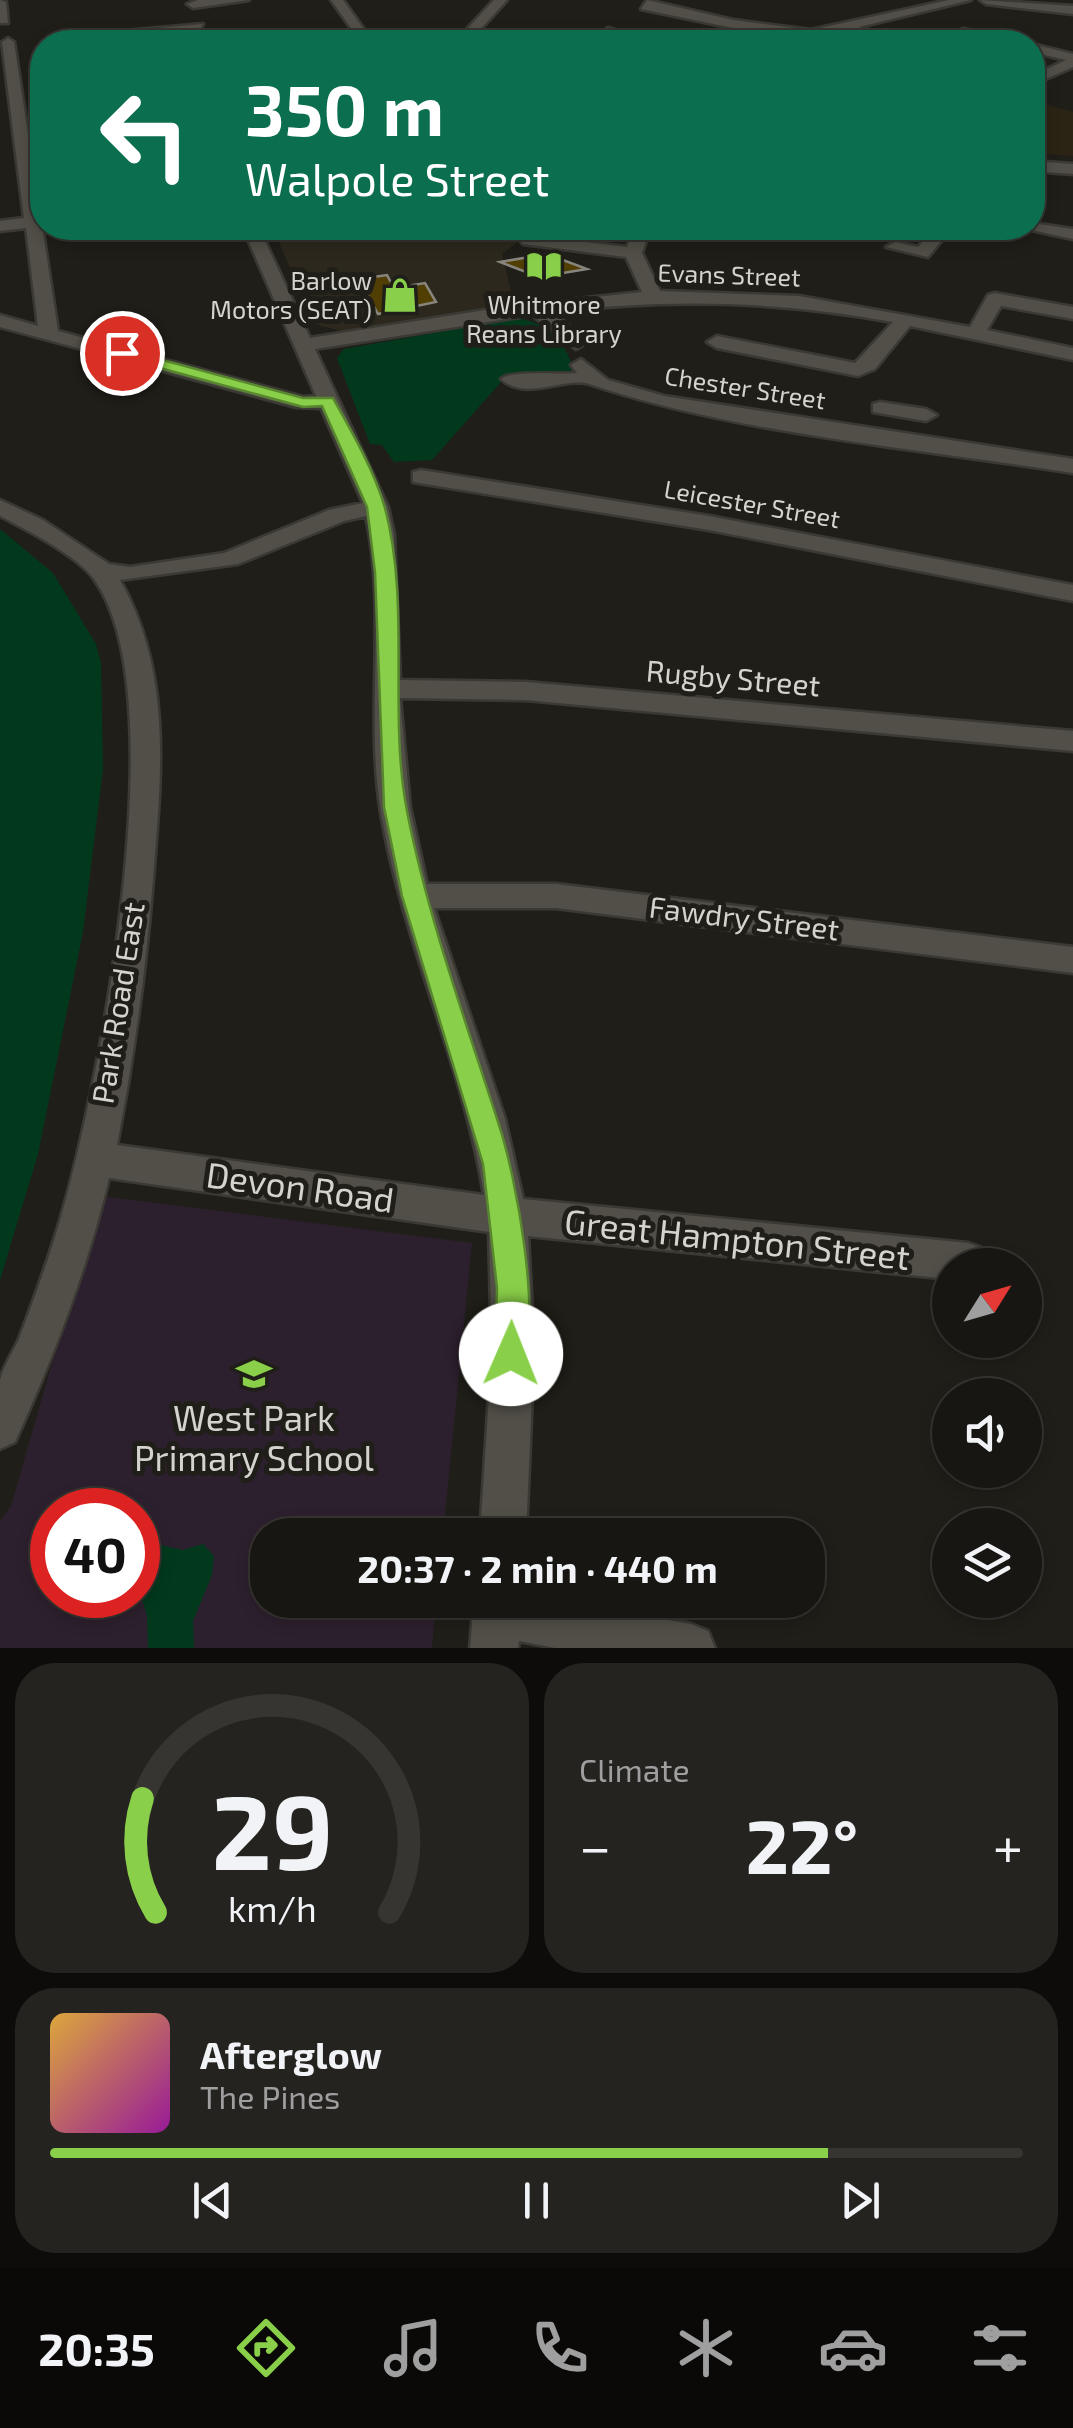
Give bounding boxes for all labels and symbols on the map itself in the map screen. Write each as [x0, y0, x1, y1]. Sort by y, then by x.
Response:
library icon: Whitmore Reans Library [525, 247, 563, 285]
street label: Evans Street [657, 257, 801, 291]
place label: Barlow Motors (SEAT) [210, 265, 372, 324]
shop icon: Barlow Motors (SEAT) [381, 276, 419, 314]
place label: Whitmore Reans Library [466, 289, 622, 348]
pin [80, 311, 165, 396]
street label: Chester Street [663, 359, 828, 415]
street label: Leicester Street [662, 473, 842, 533]
street label: Rugby Street [645, 651, 822, 703]
street label: Fawdry Street [647, 888, 841, 947]
street label: Park Road East [83, 899, 151, 1106]
street label: Devon Road [204, 1152, 397, 1220]
street label: Great Hampton Street [563, 1199, 912, 1277]
north arrow [932, 1248, 1042, 1358]
position arrow [459, 1302, 563, 1406]
school or university icon: West Park Primary School [235, 1355, 273, 1393]
place label: West Park Primary School [134, 1396, 375, 1478]
speed limit sign: 40 [30, 1488, 160, 1618]

